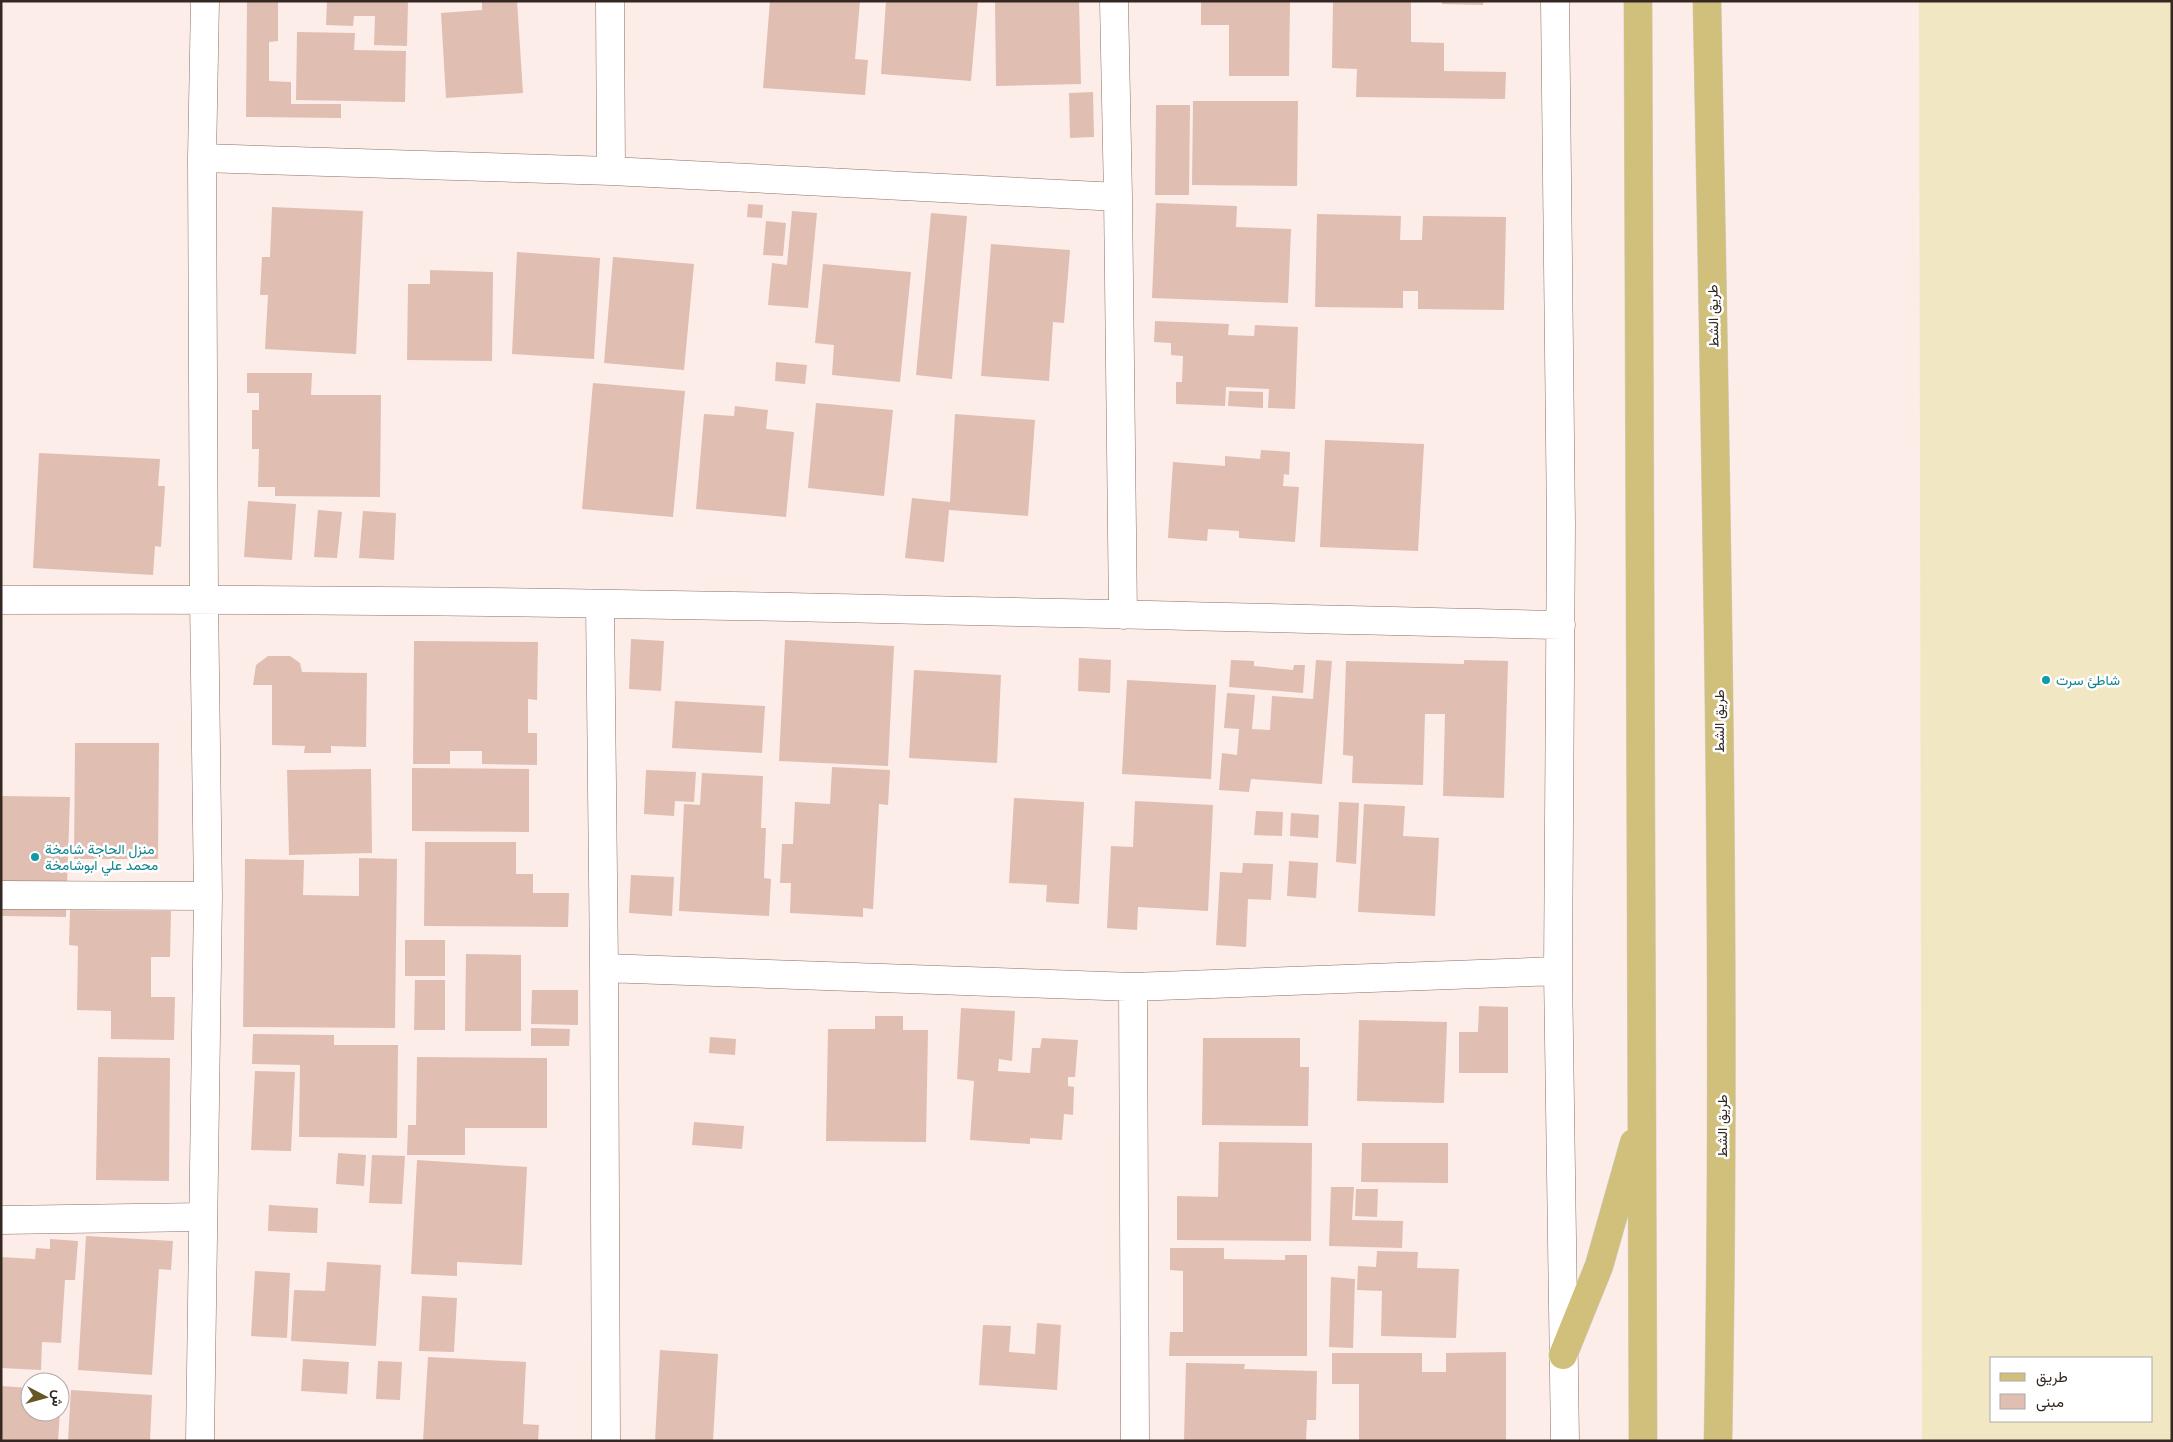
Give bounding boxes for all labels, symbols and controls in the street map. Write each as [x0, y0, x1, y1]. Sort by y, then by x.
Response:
street label: طريق الشط [1703, 284, 1723, 348]
place label: شاطئ سرت [2056, 671, 2120, 689]
marker: شاطئ سرت [2040, 674, 2052, 686]
street label: طريق الشط [1710, 689, 1728, 753]
place label: منزل الحاجة شامخة محمد علي ابوشامخة [45, 840, 158, 877]
marker: منزل الحاجة شامخة محمد علي ابوشامخة [29, 851, 41, 863]
street label: طريق الشط [1713, 1094, 1731, 1158]
legend [1990, 1357, 2153, 1422]
text: طريق [2036, 1367, 2068, 1387]
north arrow [20, 1372, 70, 1422]
text: ش [48, 1389, 68, 1408]
text: مبنى [2036, 1392, 2064, 1412]

